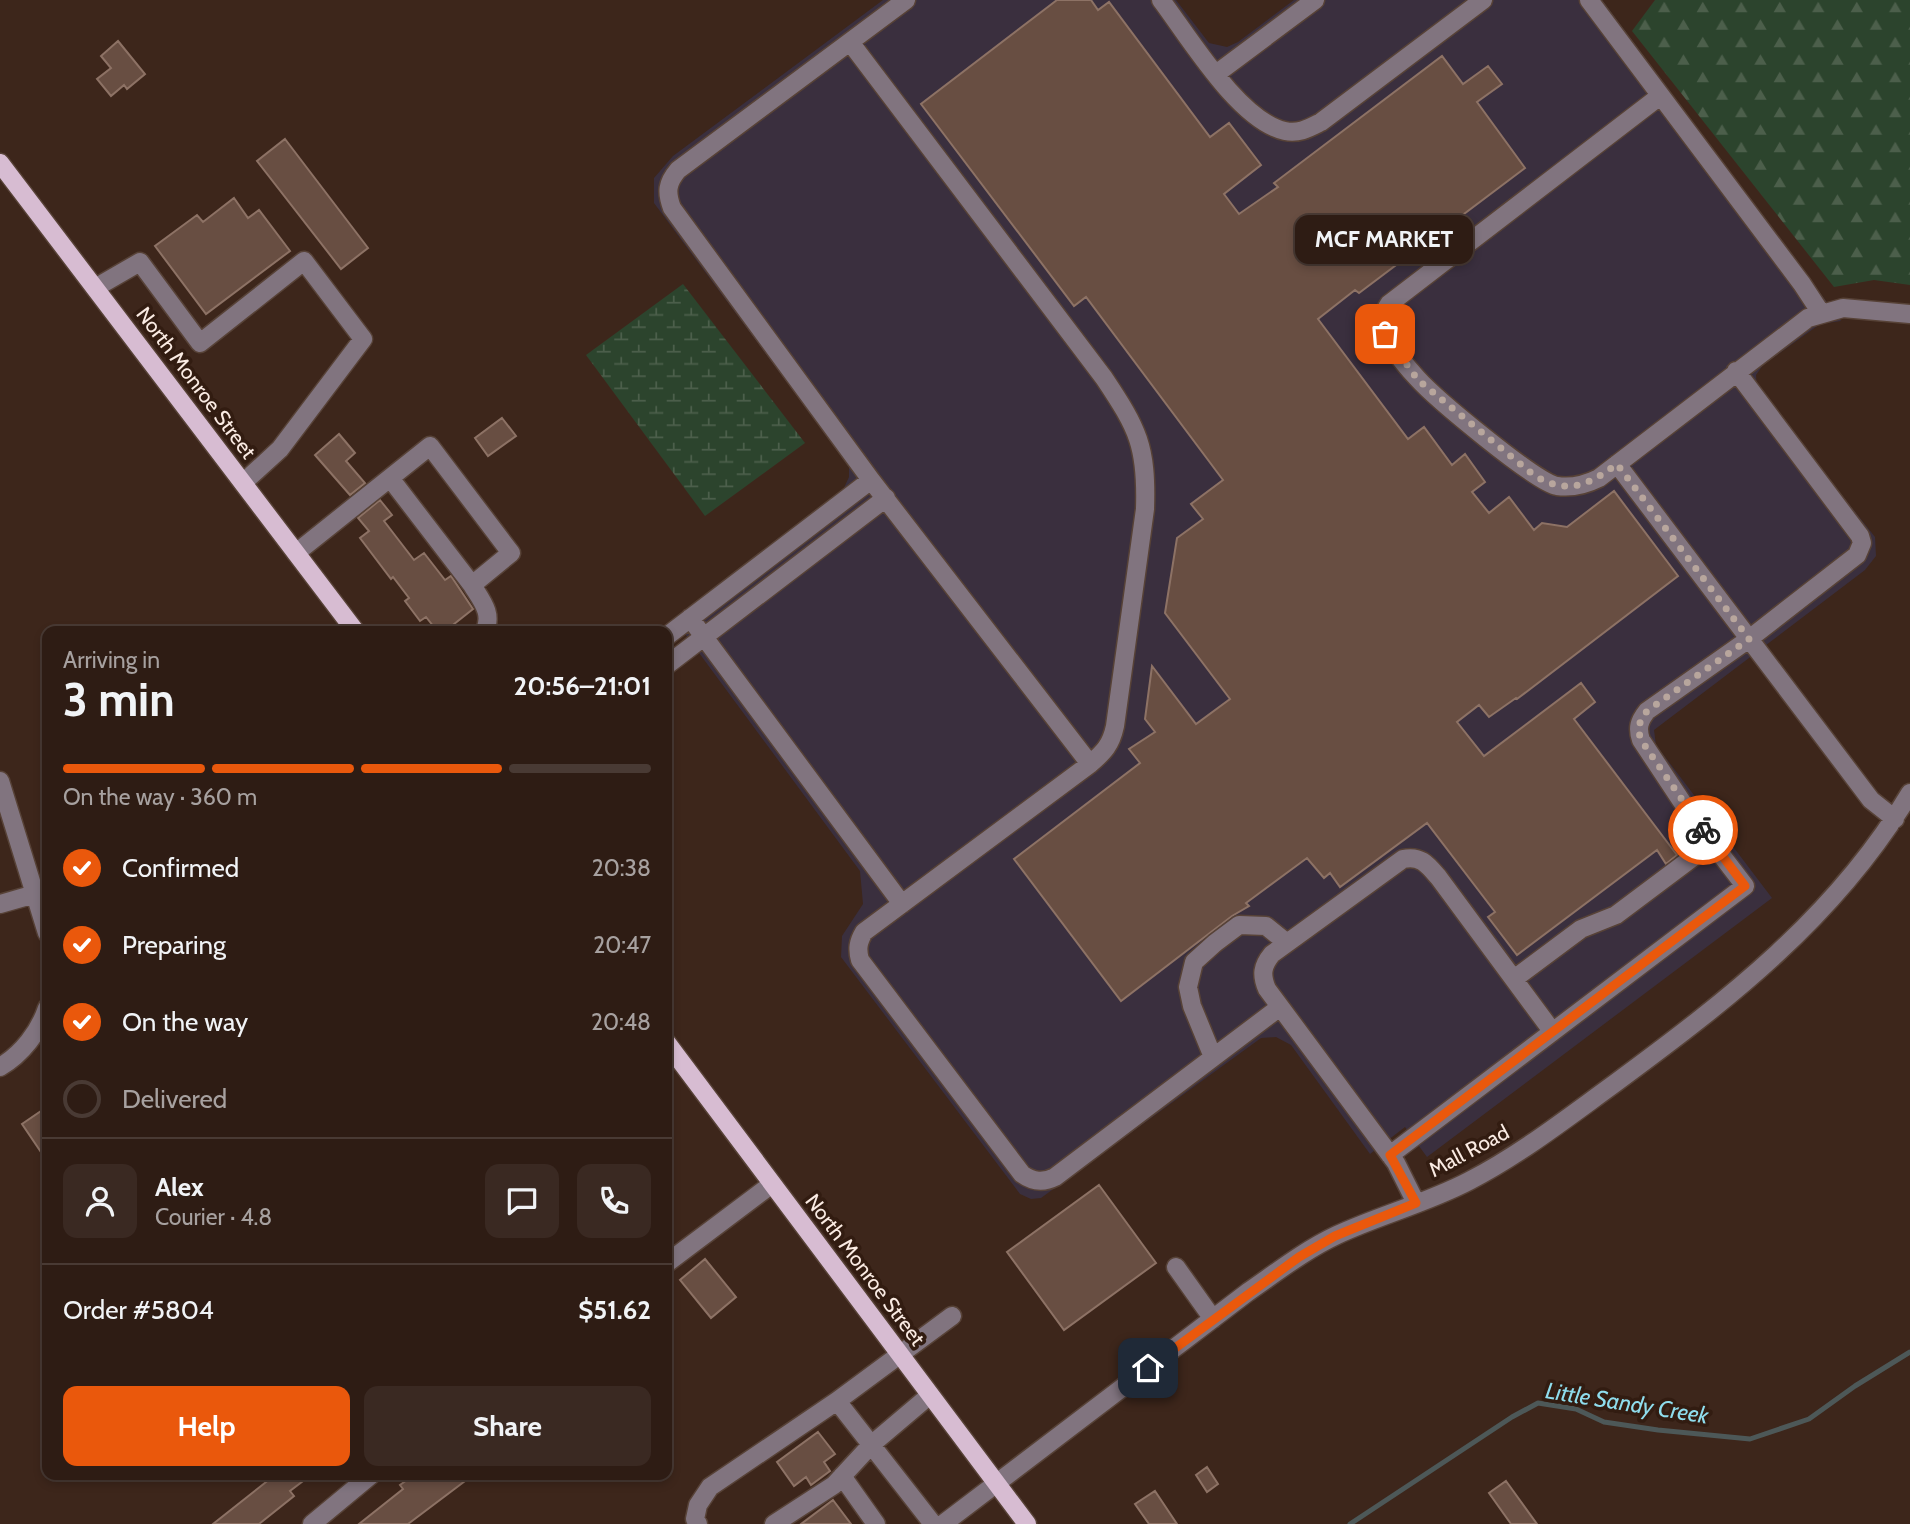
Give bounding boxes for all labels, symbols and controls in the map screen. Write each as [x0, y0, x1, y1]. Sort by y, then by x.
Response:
callout: MCF MARKET [1296, 215, 1474, 264]
text: MCF MARKET [1315, 225, 1453, 253]
street label: North Monroe Street [131, 302, 262, 463]
pin [1355, 304, 1415, 364]
icon: bag [1366, 315, 1404, 353]
text: Arriving in [63, 646, 160, 674]
text: 20:56–21:01 [513, 670, 651, 702]
text: 3 min [63, 672, 175, 728]
text: On the way · 360 m [63, 783, 257, 811]
courier [1668, 795, 1738, 865]
icon: bike [1684, 811, 1722, 849]
icon: check [63, 849, 101, 887]
text: Confirmed [122, 852, 239, 884]
text: 20:38 [592, 854, 651, 882]
icon: check [63, 926, 101, 964]
text: Preparing [122, 929, 226, 961]
text: 20:47 [593, 931, 651, 959]
icon: check [63, 1003, 101, 1041]
text: On the way [122, 1006, 248, 1038]
text: 20:48 [591, 1008, 651, 1036]
text: Delivered [122, 1083, 227, 1115]
street label: Mall Road [1424, 1119, 1513, 1182]
button: person [63, 1164, 137, 1238]
button: chat [485, 1164, 559, 1238]
button: phone [577, 1164, 651, 1238]
text: Alex [155, 1171, 204, 1203]
street label: North Monroe Street [800, 1189, 931, 1350]
text: Courier · 4.8 [155, 1203, 272, 1231]
text: Order #5804 [63, 1294, 214, 1326]
text: $51.62 [578, 1294, 651, 1326]
pin [1118, 1338, 1178, 1398]
icon: home [1129, 1349, 1167, 1387]
water label: Little Sandy Creek [1543, 1376, 1712, 1430]
button: Help [63, 1386, 350, 1466]
button: Share [364, 1386, 651, 1466]

